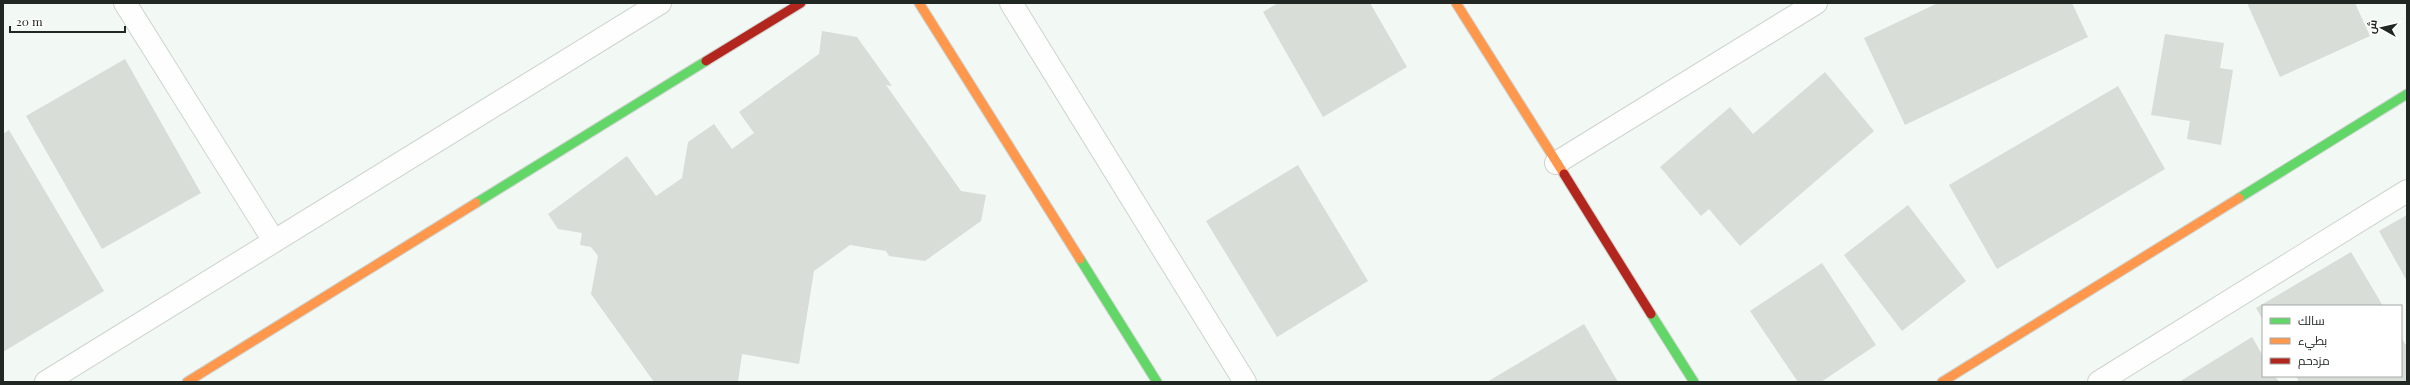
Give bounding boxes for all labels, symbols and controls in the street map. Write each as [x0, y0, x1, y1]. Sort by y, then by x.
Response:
scale bar [10, 8, 125, 34]
north arrow [2362, 8, 2402, 48]
text: 20 m [16, 13, 43, 29]
text: ش [2363, 19, 2380, 35]
legend [2262, 305, 2402, 377]
text: سالك [2298, 312, 2325, 328]
text: بطيء [2298, 332, 2327, 351]
text: مزدحم [2298, 352, 2330, 369]

